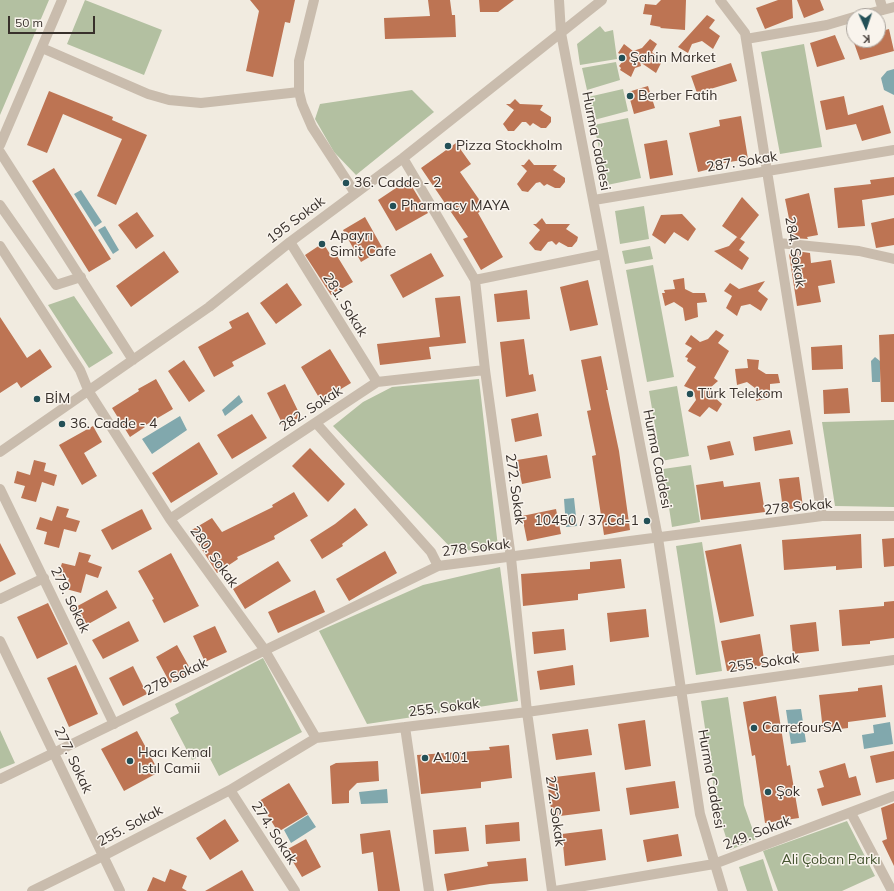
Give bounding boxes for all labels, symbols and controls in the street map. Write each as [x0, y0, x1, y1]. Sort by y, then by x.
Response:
scale bar [10, 8, 97, 34]
north arrow [846, 8, 886, 48]
text: 50 m [15, 15, 43, 30]
text: K [863, 32, 871, 46]
place label: Şahin Market [630, 50, 716, 66]
marker: Şahin Market [617, 53, 627, 63]
place label: Berber Fatih [638, 88, 717, 104]
street label: Hurma Caddesi [578, 90, 614, 192]
marker: Berber Fatih [625, 91, 635, 101]
place label: Pizza Stockholm [456, 138, 562, 154]
marker: Pizza Stockholm [443, 141, 453, 151]
street label: 287. Sokak [705, 148, 779, 176]
place label: 36. Cadde - 2 [354, 175, 442, 191]
marker: 36. Cadde - 2 [341, 178, 351, 188]
street label: 195 Sokak [264, 193, 328, 247]
place label: Pharmacy MAYA [401, 198, 510, 214]
marker: Pharmacy MAYA [388, 201, 398, 211]
street label: 284. Sokak [781, 215, 809, 289]
place label: Apayrı Simit Cafe [330, 228, 396, 260]
marker: Apayrı Simit Cafe [317, 239, 327, 249]
street label: 281. Sokak [319, 270, 371, 340]
street label: 282. Sokak [276, 382, 346, 436]
place label: Türk Telekom [698, 386, 783, 402]
marker: Türk Telekom [685, 389, 695, 399]
place label: BİM [45, 391, 70, 407]
marker: BİM [32, 394, 42, 404]
street label: Hurma Caddesi [639, 408, 675, 510]
place label: 36. Cadde - 4 [70, 416, 158, 432]
marker: 36. Cadde - 4 [57, 419, 67, 429]
street label: 272. Sokak [502, 452, 528, 526]
street label: 278 Sokak [763, 495, 833, 519]
place label: 10450 / 37.Cd-1 [534, 513, 639, 529]
marker: 10450 / 37.Cd-1 [642, 516, 652, 526]
street label: 280. Sokak [186, 523, 242, 591]
street label: 278 Sokak [441, 535, 511, 561]
street label: 279. Sokak [47, 564, 93, 636]
street label: 255. Sokak [727, 650, 801, 676]
street label: 278 Sokak [142, 654, 210, 700]
street label: 255. Sokak [407, 695, 481, 721]
place label: CarrefourSA [762, 720, 842, 736]
marker: CarrefourSA [749, 723, 759, 733]
street label: 277. Sokak [50, 724, 96, 796]
street label: Hurma Caddesi [694, 728, 728, 830]
place label: Hacı Kemal Istıl Camii [138, 745, 211, 778]
place label: A101 [433, 750, 468, 766]
marker: A101 [420, 753, 430, 763]
marker: Hacı Kemal Istıl Camii [125, 756, 135, 766]
street label: 272. Sokak [542, 774, 568, 848]
place label: Şok [776, 784, 800, 800]
marker: Şok [763, 787, 773, 797]
street label: 274. Sokak [247, 798, 301, 868]
street label: 255. Sokak [94, 802, 166, 850]
street label: 249. Sokak [721, 812, 793, 854]
park label: Ali Çoban Parkı [781, 852, 881, 868]

